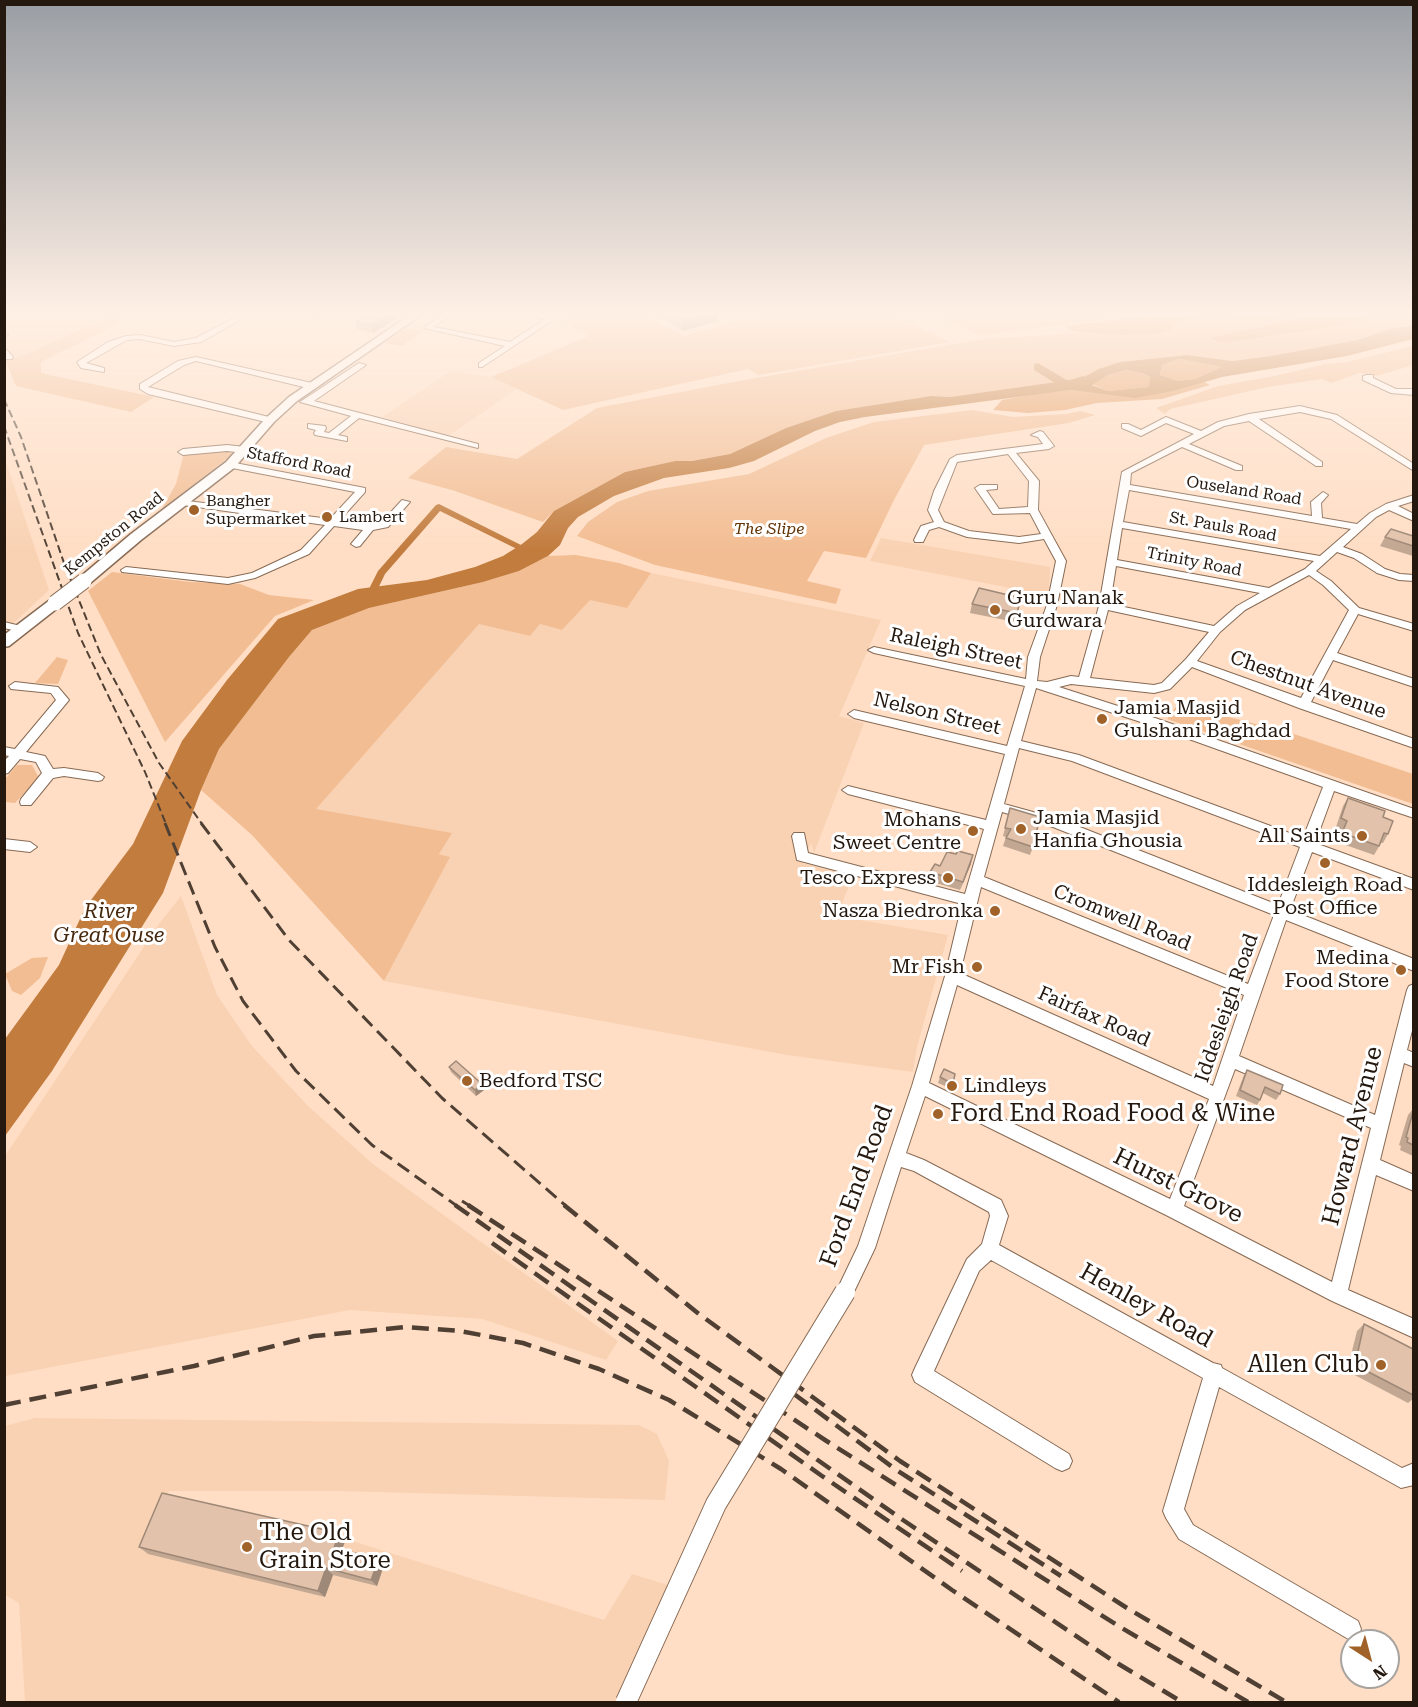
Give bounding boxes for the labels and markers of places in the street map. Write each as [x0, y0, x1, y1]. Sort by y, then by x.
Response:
place label: Bangher Supermarket [206, 491, 306, 529]
marker: Bangher Supermarket [187, 503, 201, 517]
place label: Lambert [339, 507, 404, 527]
marker: Lambert [320, 510, 334, 524]
place label: Guru Nanak Gurdwara [1007, 586, 1124, 633]
marker: Guru Nanak Gurdwara [988, 603, 1002, 617]
place label: Jamia Masjid Gulshani Baghdad [1114, 696, 1291, 743]
marker: Jamia Masjid Gulshani Baghdad [1095, 712, 1109, 726]
place label: Jamia Masjid Hanfia Ghousia [1033, 806, 1182, 853]
place label: Mohans Sweet Centre [833, 808, 961, 855]
marker: Jamia Masjid Hanfia Ghousia [1014, 822, 1028, 836]
marker: Mohans Sweet Centre [966, 824, 980, 838]
place label: All Saints [1259, 824, 1350, 848]
marker: All Saints [1355, 829, 1369, 843]
marker: Iddesleigh Road Post Office [1318, 856, 1332, 870]
place label: Tesco Express [800, 866, 936, 890]
marker: Tesco Express [941, 871, 955, 885]
place label: Iddesleigh Road Post Office [1247, 873, 1403, 920]
place label: Nasza Biedronka [822, 899, 983, 923]
marker: Nasza Biedronka [988, 904, 1002, 918]
place label: Medina Food Store [1285, 946, 1389, 993]
place label: Mr Fish [892, 955, 965, 979]
marker: Mr Fish [970, 960, 984, 974]
marker: Medina Food Store [1394, 963, 1408, 977]
place label: Bedford TSC [479, 1069, 602, 1093]
marker: Bedford TSC [460, 1074, 474, 1088]
place label: Lindleys [964, 1074, 1047, 1098]
marker: Lindleys [945, 1079, 959, 1093]
place label: Ford End Road Food & Wine [950, 1100, 1275, 1128]
marker: Ford End Road Food & Wine [931, 1107, 945, 1121]
place label: Allen Club [1247, 1351, 1369, 1379]
marker: Allen Club [1374, 1358, 1388, 1372]
place label: The Old Grain Store [259, 1519, 391, 1575]
marker: The Old Grain Store [240, 1540, 254, 1554]

